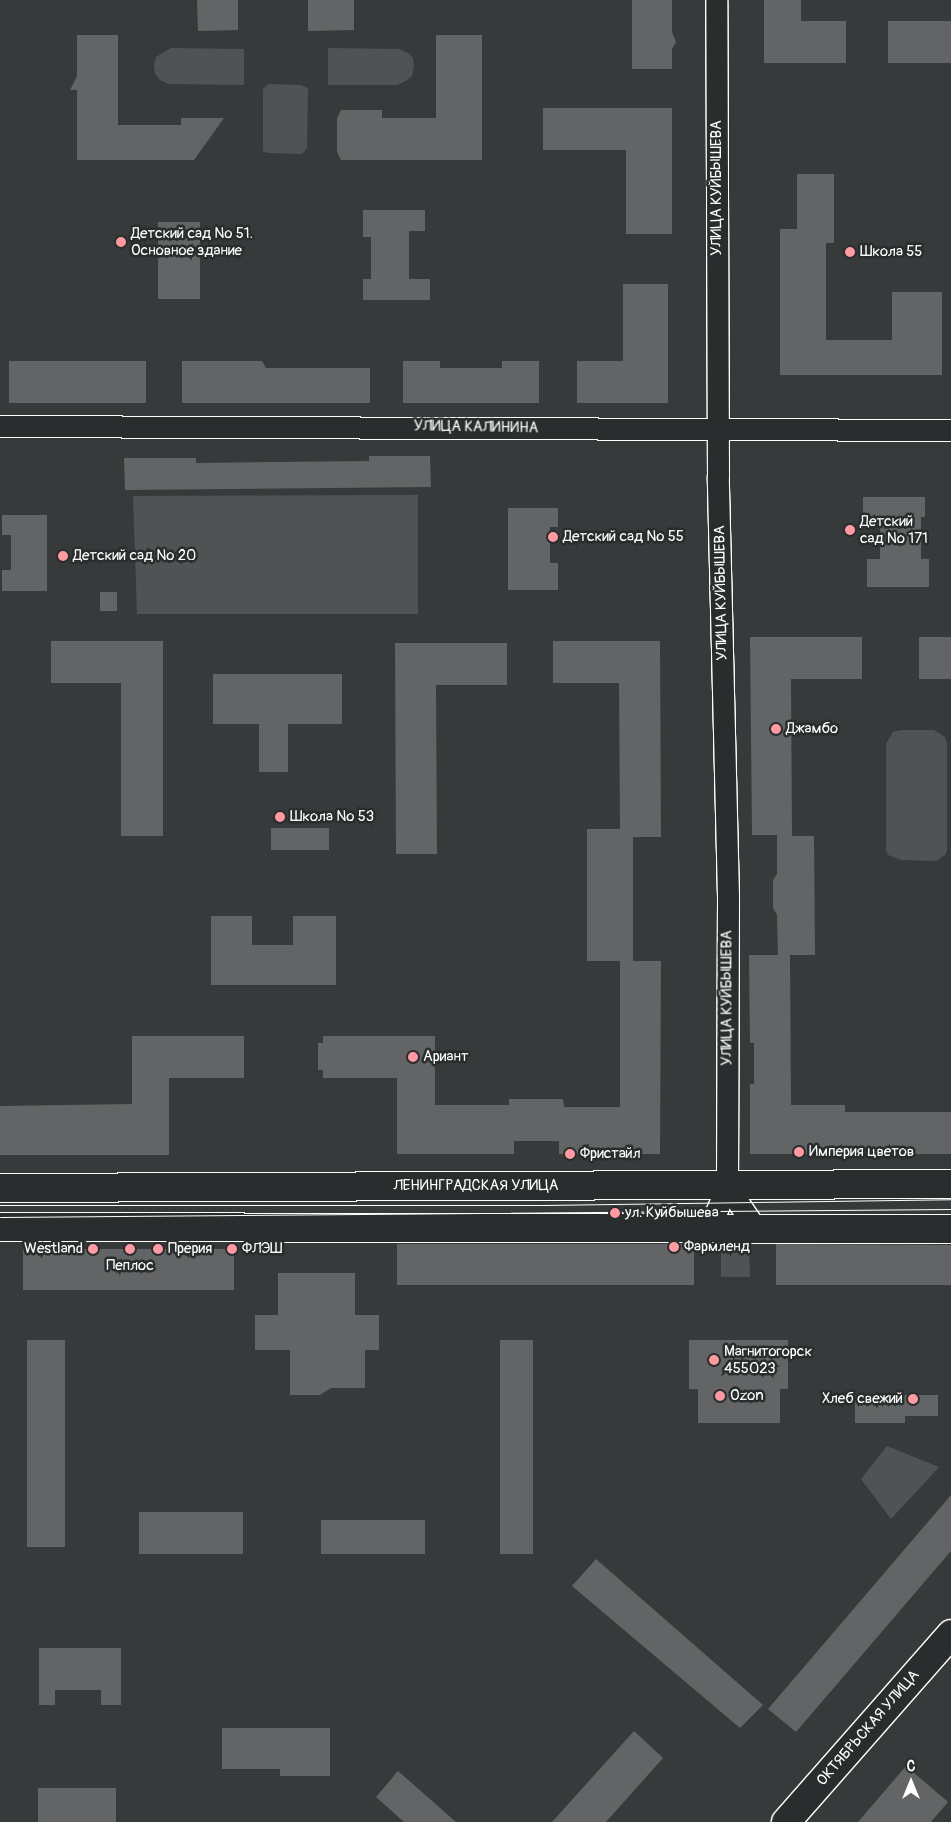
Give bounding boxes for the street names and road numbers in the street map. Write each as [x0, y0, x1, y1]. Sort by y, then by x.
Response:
street label: УЛИЦА КУЙБЫШЕВА [708, 120, 726, 256]
street label: УЛИЦА КАЛИНИНА [413, 417, 539, 437]
street label: УЛИЦА КУЙБЫШЕВА [711, 525, 731, 661]
street label: УЛИЦА КУЙБЫШЕВА [718, 930, 736, 1066]
street label: ЛЕНИНГРАДСКАЯ УЛИЦА [393, 1177, 559, 1195]
street label: ОКТЯБРЬСКАЯ УЛИЦА [813, 1666, 923, 1790]

